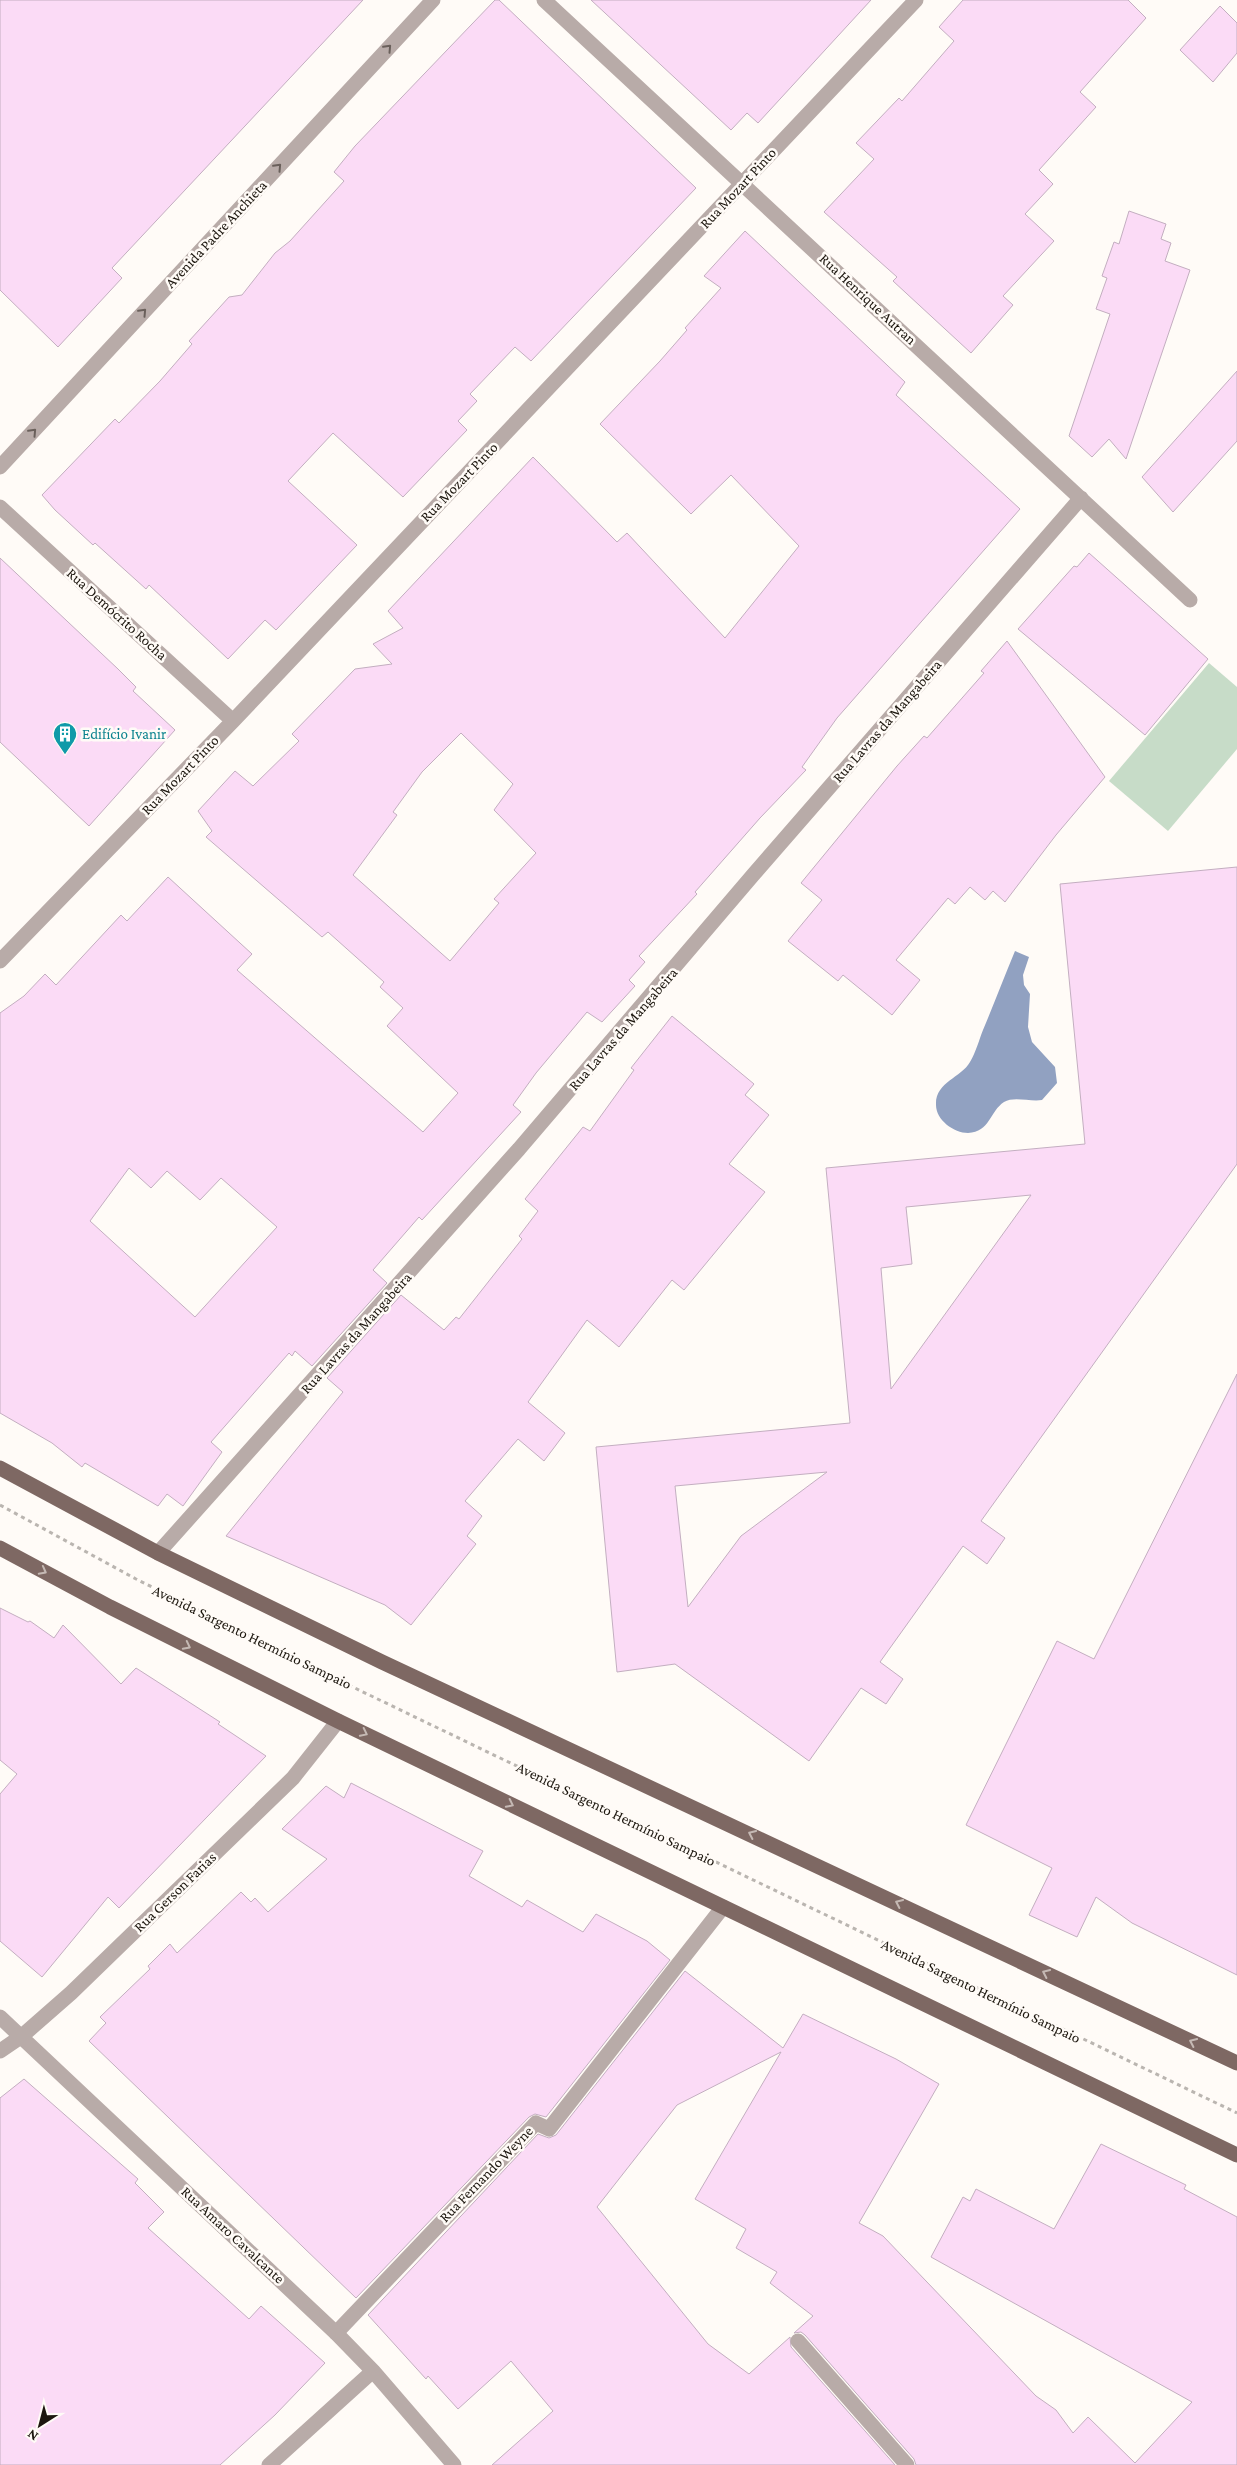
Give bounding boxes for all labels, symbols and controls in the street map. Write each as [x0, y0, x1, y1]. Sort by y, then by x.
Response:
one-way arrow [382, 45, 391, 54]
street label: Rua Mozart Pinto [697, 145, 779, 231]
one-way arrow [272, 164, 281, 173]
street label: Avenida Padre Anchieta [162, 177, 270, 291]
street label: Rua Henrique Autran [816, 250, 920, 349]
one-way arrow [138, 309, 147, 318]
one-way arrow [27, 428, 36, 437]
street label: Rua Mozart Pinto [417, 439, 501, 525]
street label: Rua Demócrito Rocha [64, 565, 170, 663]
street label: Rua Lavras da Mangabeira [829, 656, 945, 786]
building icon: Edifício Ivanir [52, 721, 78, 755]
place label: Edifício Ivanir [82, 726, 167, 742]
street label: Rua Mozart Pinto [138, 732, 222, 818]
street label: Rua Lavras da Mangabeira [565, 964, 681, 1094]
street label: Rua Lavras da Mangabeira [297, 1269, 415, 1397]
one-way arrow [38, 1565, 47, 1575]
street label: Avenida Sargento Hermínio Sampaio [149, 1582, 354, 1693]
one-way arrow [182, 1640, 191, 1650]
one-way arrow [359, 1727, 368, 1738]
street label: Avenida Sargento Hermínio Sampaio [513, 1759, 718, 1870]
one-way arrow [505, 1798, 514, 1808]
one-way arrow [748, 1830, 757, 1840]
street label: Rua Gerson Farias [131, 1849, 219, 1935]
one-way arrow [895, 1899, 904, 1909]
street label: Avenida Sargento Hermínio Sampaio [878, 1936, 1083, 2047]
one-way arrow [1042, 1969, 1051, 1979]
one-way arrow [1189, 2038, 1198, 2049]
street label: Rua Fernando Weyne [436, 2122, 537, 2226]
street label: Rua Amaro Cavalcante [178, 2183, 288, 2287]
north arrow [15, 2400, 65, 2450]
text: N [23, 2426, 41, 2445]

